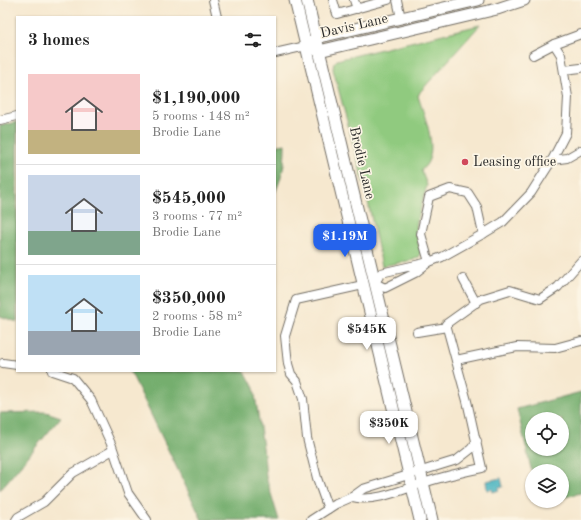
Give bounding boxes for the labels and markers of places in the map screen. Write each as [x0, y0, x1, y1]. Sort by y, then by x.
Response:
place label: Leasing office [473, 155, 556, 169]
marker: Leasing office [460, 157, 470, 167]
pin: $1.19M [312, 224, 378, 258]
pin: $545K [339, 317, 395, 351]
pin: $350K [361, 411, 417, 445]

